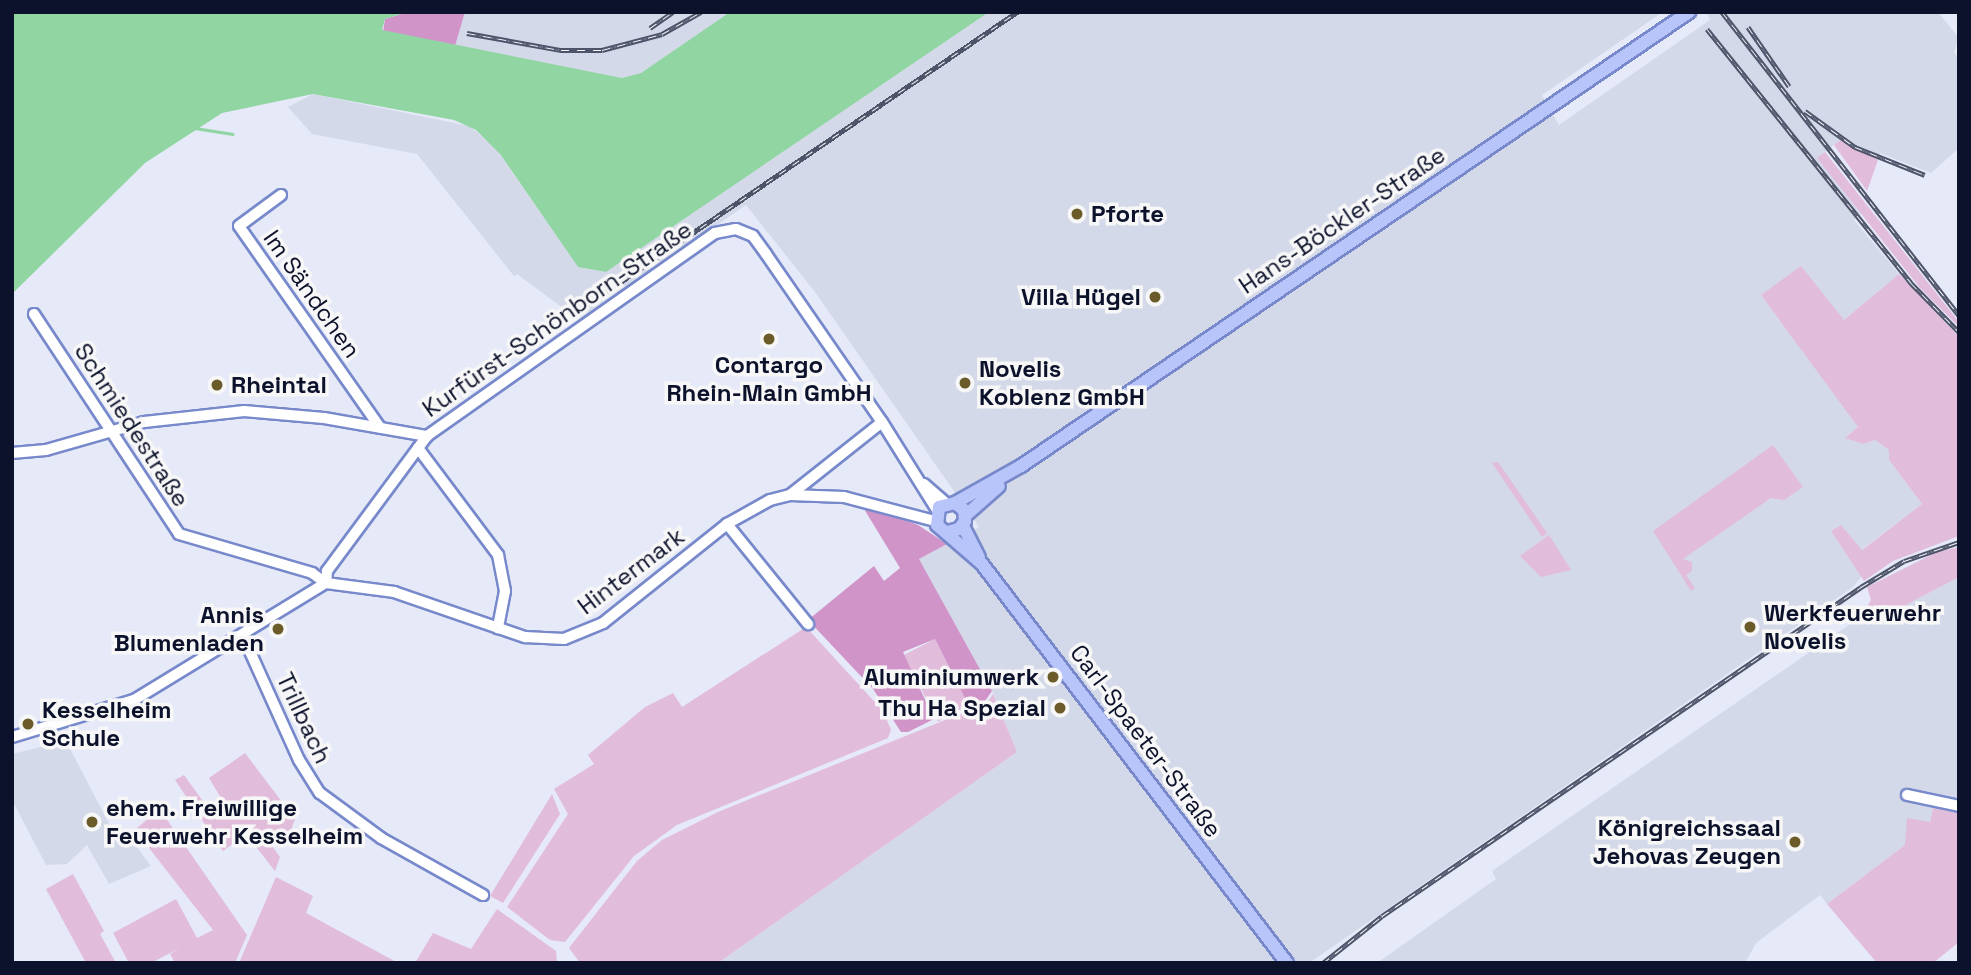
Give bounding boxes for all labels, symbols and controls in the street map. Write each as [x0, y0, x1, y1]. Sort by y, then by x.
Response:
street label: Hans-Böckler-Straße [1233, 140, 1451, 300]
place label: Pforte [1091, 200, 1164, 228]
marker: Pforte [1069, 206, 1085, 222]
street label: Kurfürst-Schönborn-Straße [417, 215, 697, 423]
street label: Im Sändchen [257, 225, 367, 363]
place label: Villa Hügel [1021, 283, 1141, 311]
marker: Villa Hügel [1147, 289, 1163, 305]
marker: Contargo Rhein-Main GmbH [761, 331, 777, 347]
street label: Schmiedestraße [68, 338, 196, 512]
place label: Contargo Rhein-Main GmbH [666, 351, 872, 407]
place label: Novelis Koblenz GmbH [979, 355, 1145, 411]
place label: Rheintal [231, 371, 327, 399]
marker: Novelis Koblenz GmbH [957, 375, 973, 391]
marker: Rheintal [209, 377, 225, 393]
street label: Hintermark [572, 522, 690, 620]
place label: Werkfeuerwehr Novelis [1764, 599, 1941, 655]
place label: Annis Blumenladen [114, 601, 264, 657]
marker: Werkfeuerwehr Novelis [1742, 619, 1758, 635]
marker: Annis Blumenladen [270, 621, 286, 637]
street label: Carl-Spaeter-Straße [1064, 639, 1228, 843]
place label: Aluminiumwerk [864, 663, 1039, 691]
street label: Trillbach [270, 668, 338, 768]
marker: Aluminiumwerk [1045, 669, 1061, 685]
place label: Thu Ha Spezial [878, 694, 1046, 722]
place label: Kesselheim Schule [42, 696, 171, 752]
marker: Thu Ha Spezial [1052, 700, 1068, 716]
marker: Kesselheim Schule [20, 716, 36, 732]
place label: ehem. Freiwillige Feuerwehr Kesselheim [106, 794, 363, 850]
marker: ehem. Freiwillige Feuerwehr Kesselheim [84, 814, 100, 830]
place label: Königreichssaal Jehovas Zeugen [1593, 814, 1781, 870]
marker: Königreichssaal Jehovas Zeugen [1787, 834, 1803, 850]

